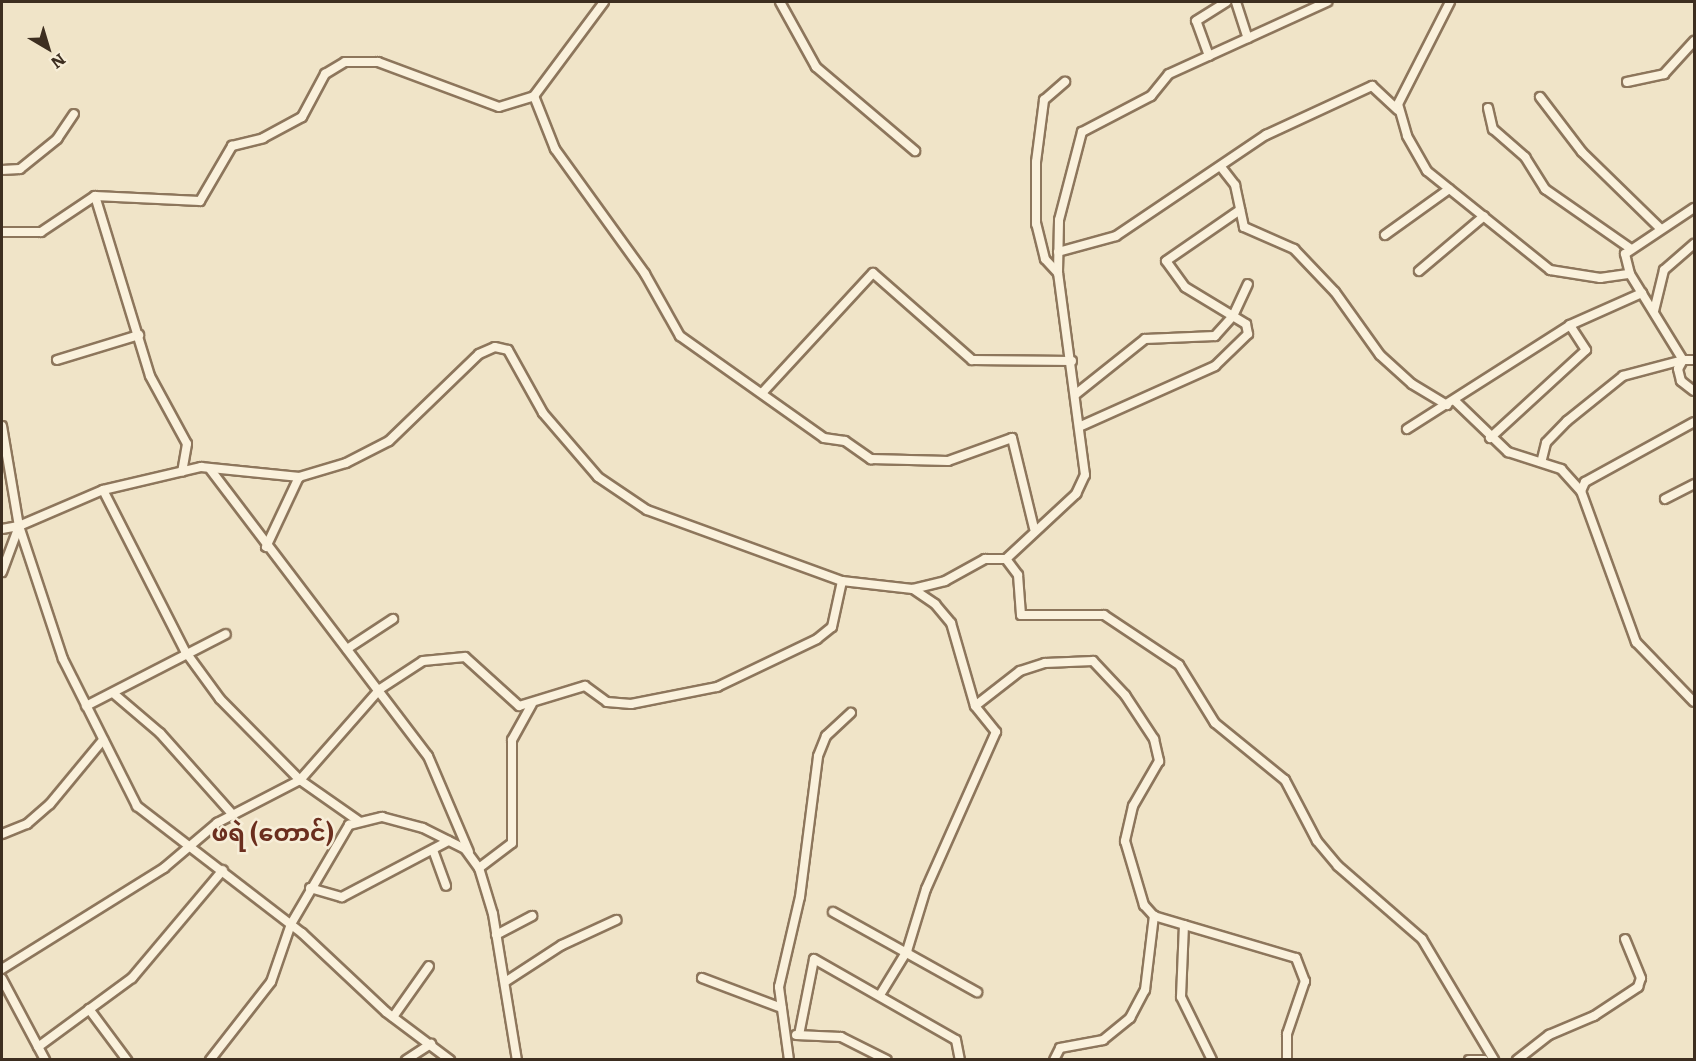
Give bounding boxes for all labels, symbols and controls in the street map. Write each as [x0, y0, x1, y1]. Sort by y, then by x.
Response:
north arrow [18, 18, 78, 78]
text: N [46, 49, 72, 76]
district label: ဖရဲ (တောင်) [212, 817, 334, 845]

